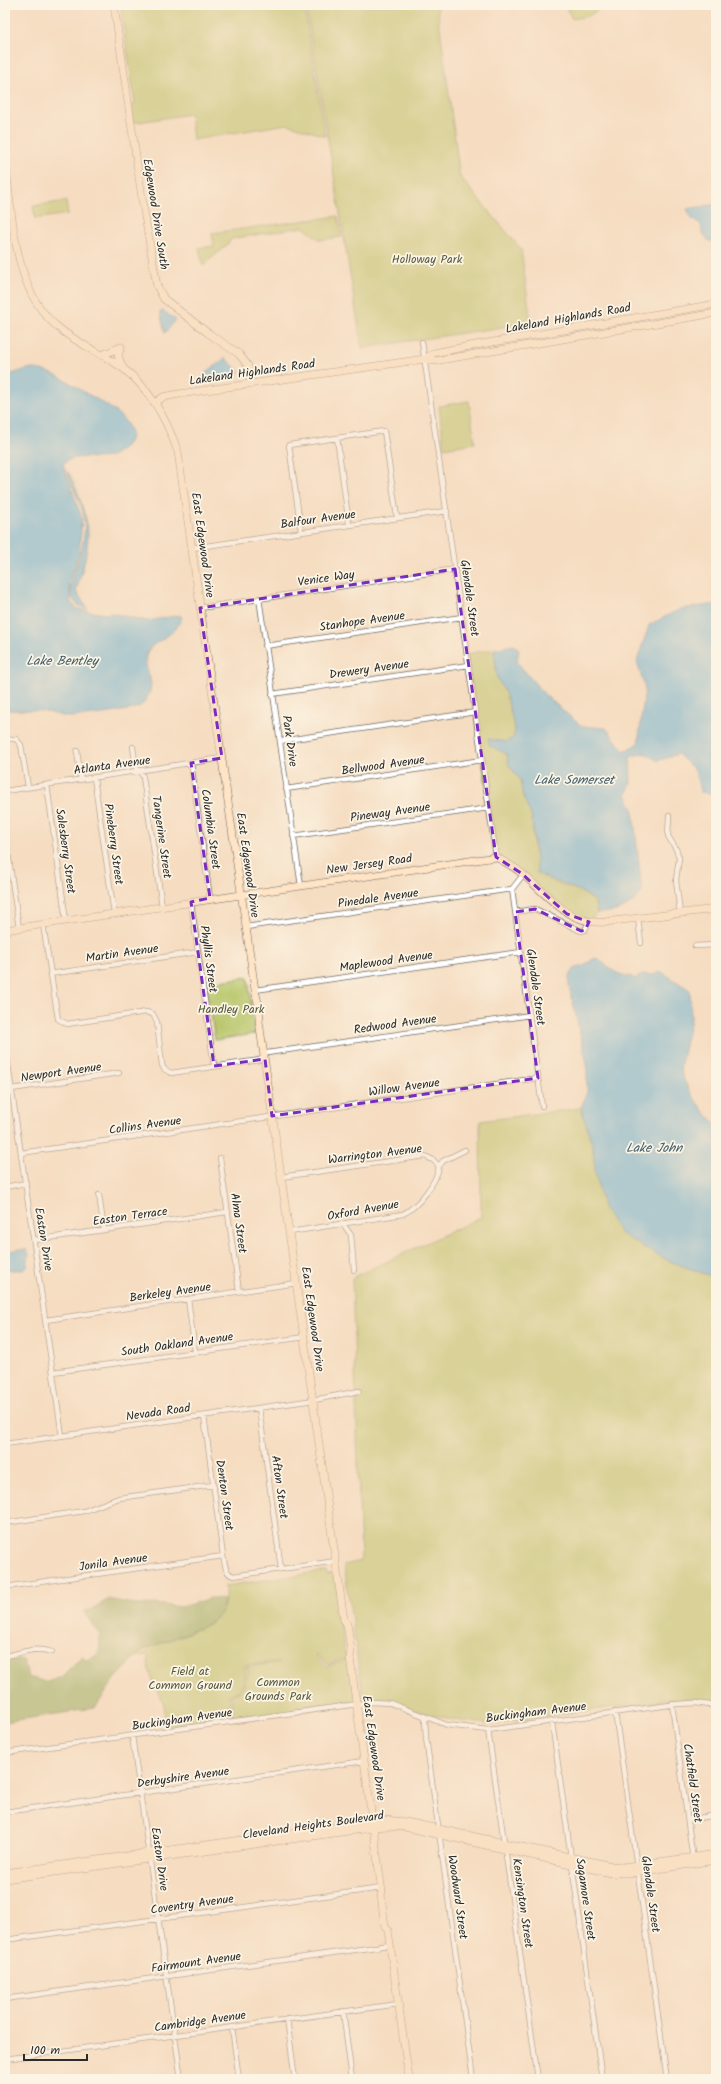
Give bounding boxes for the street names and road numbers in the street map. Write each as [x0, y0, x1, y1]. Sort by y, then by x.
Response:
street label: Edgewood Drive South [137, 157, 174, 271]
street label: Lakeland Highlands Road [504, 298, 633, 339]
street label: Lakeland Highlands Road [188, 354, 317, 391]
street label: East Edgewood Drive [186, 491, 219, 600]
street label: Balfour Avenue [279, 505, 358, 534]
street label: Glendale Street [455, 558, 484, 638]
street label: Venice Way [296, 565, 356, 592]
street label: Stanhope Avenue [318, 606, 407, 637]
street label: Drewery Avenue [328, 654, 411, 684]
street label: Park Drive [277, 714, 303, 769]
street label: Bellwood Avenue [340, 750, 427, 781]
street label: Atlanta Avenue [72, 751, 152, 780]
street label: Columbia Street [195, 788, 226, 871]
street label: Tangerine Street [146, 794, 177, 880]
street label: Pineway Avenue [349, 797, 432, 828]
street label: Pineberry Street [98, 802, 129, 886]
street label: Salesberry Street [50, 807, 81, 895]
street label: East Edgewood Drive [231, 811, 264, 920]
street label: New Jersey Road [325, 849, 414, 880]
street label: Pinedale Avenue [337, 883, 420, 914]
street label: Phyllis Street [194, 924, 223, 994]
street label: Martin Avenue [85, 939, 160, 968]
street label: Maplewood Avenue [338, 945, 435, 977]
street label: Glendale Street [521, 947, 550, 1027]
street label: Redwood Avenue [352, 1009, 438, 1040]
street label: Newport Avenue [19, 1057, 103, 1088]
street label: Willow Avenue [367, 1073, 442, 1102]
street label: Collins Avenue [108, 1111, 183, 1140]
street label: Warrington Avenue [327, 1139, 424, 1170]
street label: Alma Street [225, 1192, 252, 1255]
street label: Oxford Avenue [326, 1195, 401, 1226]
street label: Easton Terrace [92, 1202, 169, 1231]
street label: Easton Drive [29, 1206, 58, 1273]
street label: East Edgewood Drive [296, 1265, 329, 1374]
street label: Berkeley Avenue [128, 1277, 213, 1308]
street label: South Oakland Avenue [120, 1327, 235, 1362]
street label: Nevada Road [125, 1398, 192, 1426]
street label: Afton Street [266, 1454, 293, 1520]
street label: Denton Street [210, 1458, 239, 1532]
street label: Jonila Avenue [78, 1548, 149, 1577]
street label: East Edgewood Drive [357, 1694, 390, 1803]
street label: Buckingham Avenue [485, 1697, 588, 1728]
street label: Buckingham Avenue [131, 1703, 234, 1736]
street label: Chatfield Street [678, 1742, 708, 1824]
street label: Derbyshire Avenue [136, 1762, 231, 1793]
street label: Cleveland Heights Boulevard [241, 1806, 386, 1845]
street label: Easton Drive [146, 1826, 173, 1893]
street label: Woodward Street [442, 1854, 473, 1941]
street label: Glendale Street [636, 1854, 665, 1934]
street label: Kensington Street [507, 1857, 538, 1950]
street label: Sagamore Street [570, 1857, 601, 1942]
street label: Coventry Avenue [149, 1889, 236, 1920]
street label: Fairmount Avenue [150, 1947, 243, 1978]
street label: Cambridge Avenue [153, 2006, 248, 2037]

